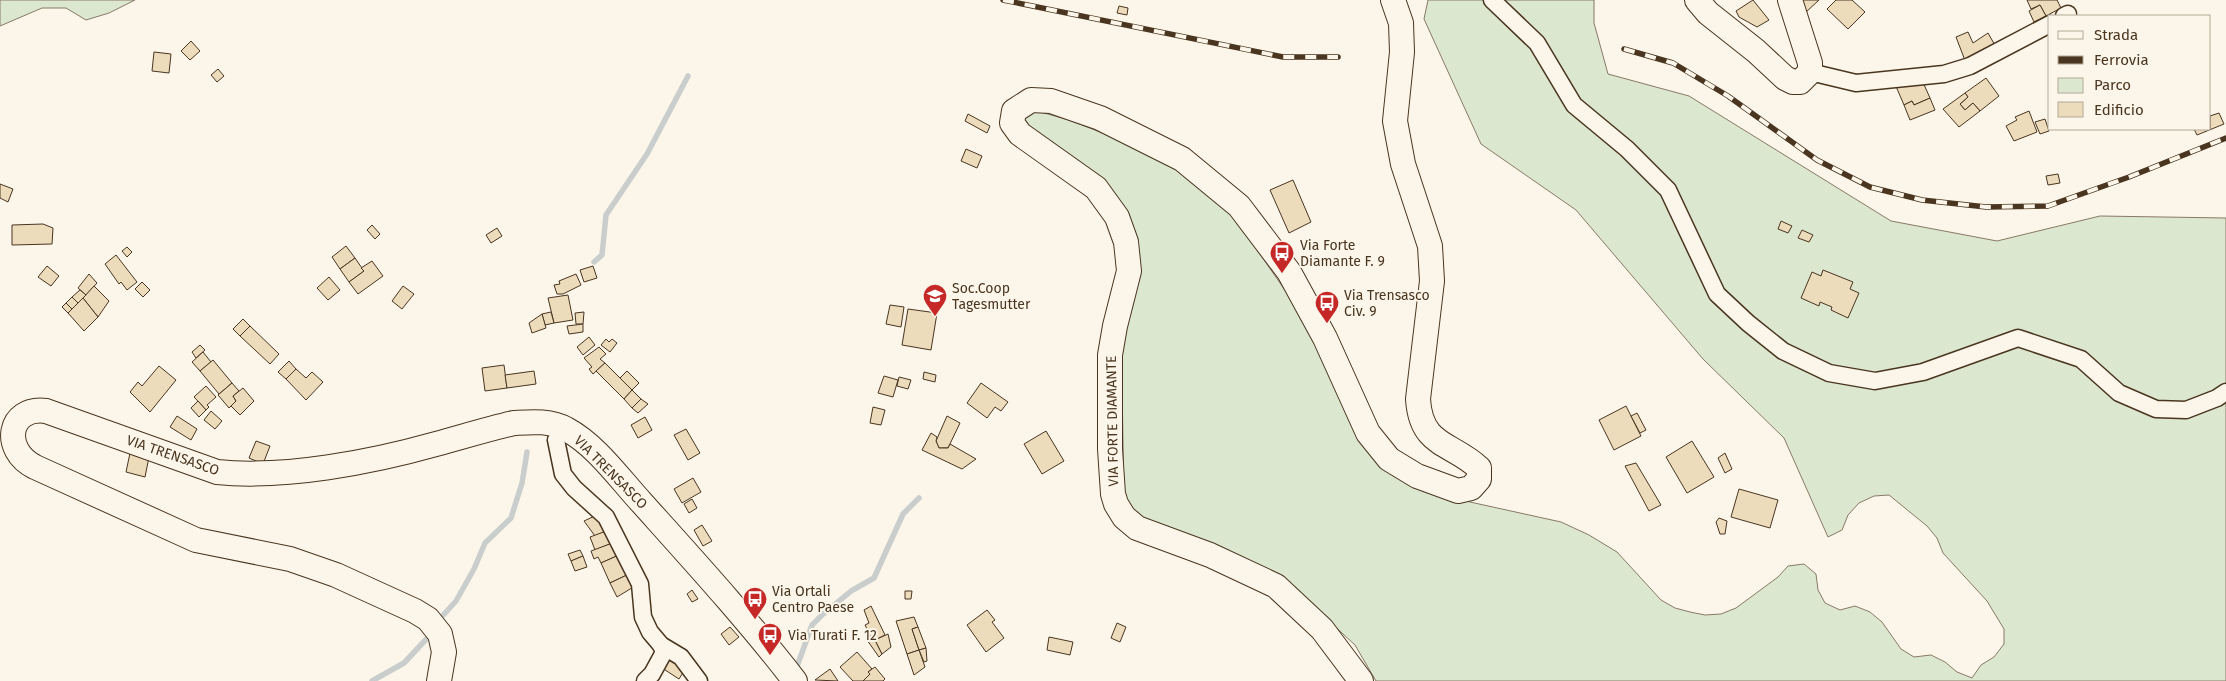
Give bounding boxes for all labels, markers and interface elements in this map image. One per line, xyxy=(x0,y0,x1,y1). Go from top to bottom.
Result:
legend xyxy=(2048,15,2211,130)
text: Strada xyxy=(2094,26,2138,44)
text: Ferrovia xyxy=(2094,51,2149,69)
text: Parco xyxy=(2094,76,2131,94)
text: Edificio xyxy=(2094,101,2144,119)
place label: Via Forte Diamante F. 9 xyxy=(1300,237,1385,270)
bus stop icon: Via Forte Diamante F. 9 xyxy=(1269,240,1295,274)
place label: Soc.Coop Tagesmutter xyxy=(952,280,1031,313)
school or university icon: Soc.Coop Tagesmutter xyxy=(922,283,948,317)
place label: Via Trensasco Civ. 9 xyxy=(1344,287,1430,320)
bus stop icon: Via Trensasco Civ. 9 xyxy=(1314,290,1340,324)
street label: VIA FORTE DIAMANTE xyxy=(1103,355,1122,487)
street label: VIA TRENSASCO xyxy=(124,432,221,479)
street label: VIA TRENSASCO xyxy=(570,432,651,513)
place label: Via Ortali Centro Paese xyxy=(772,583,854,616)
bus stop icon: Via Ortali Centro Paese xyxy=(742,586,768,620)
bus stop icon: Via Turati F. 12 xyxy=(757,622,783,656)
place label: Via Turati F. 12 xyxy=(788,627,877,644)

